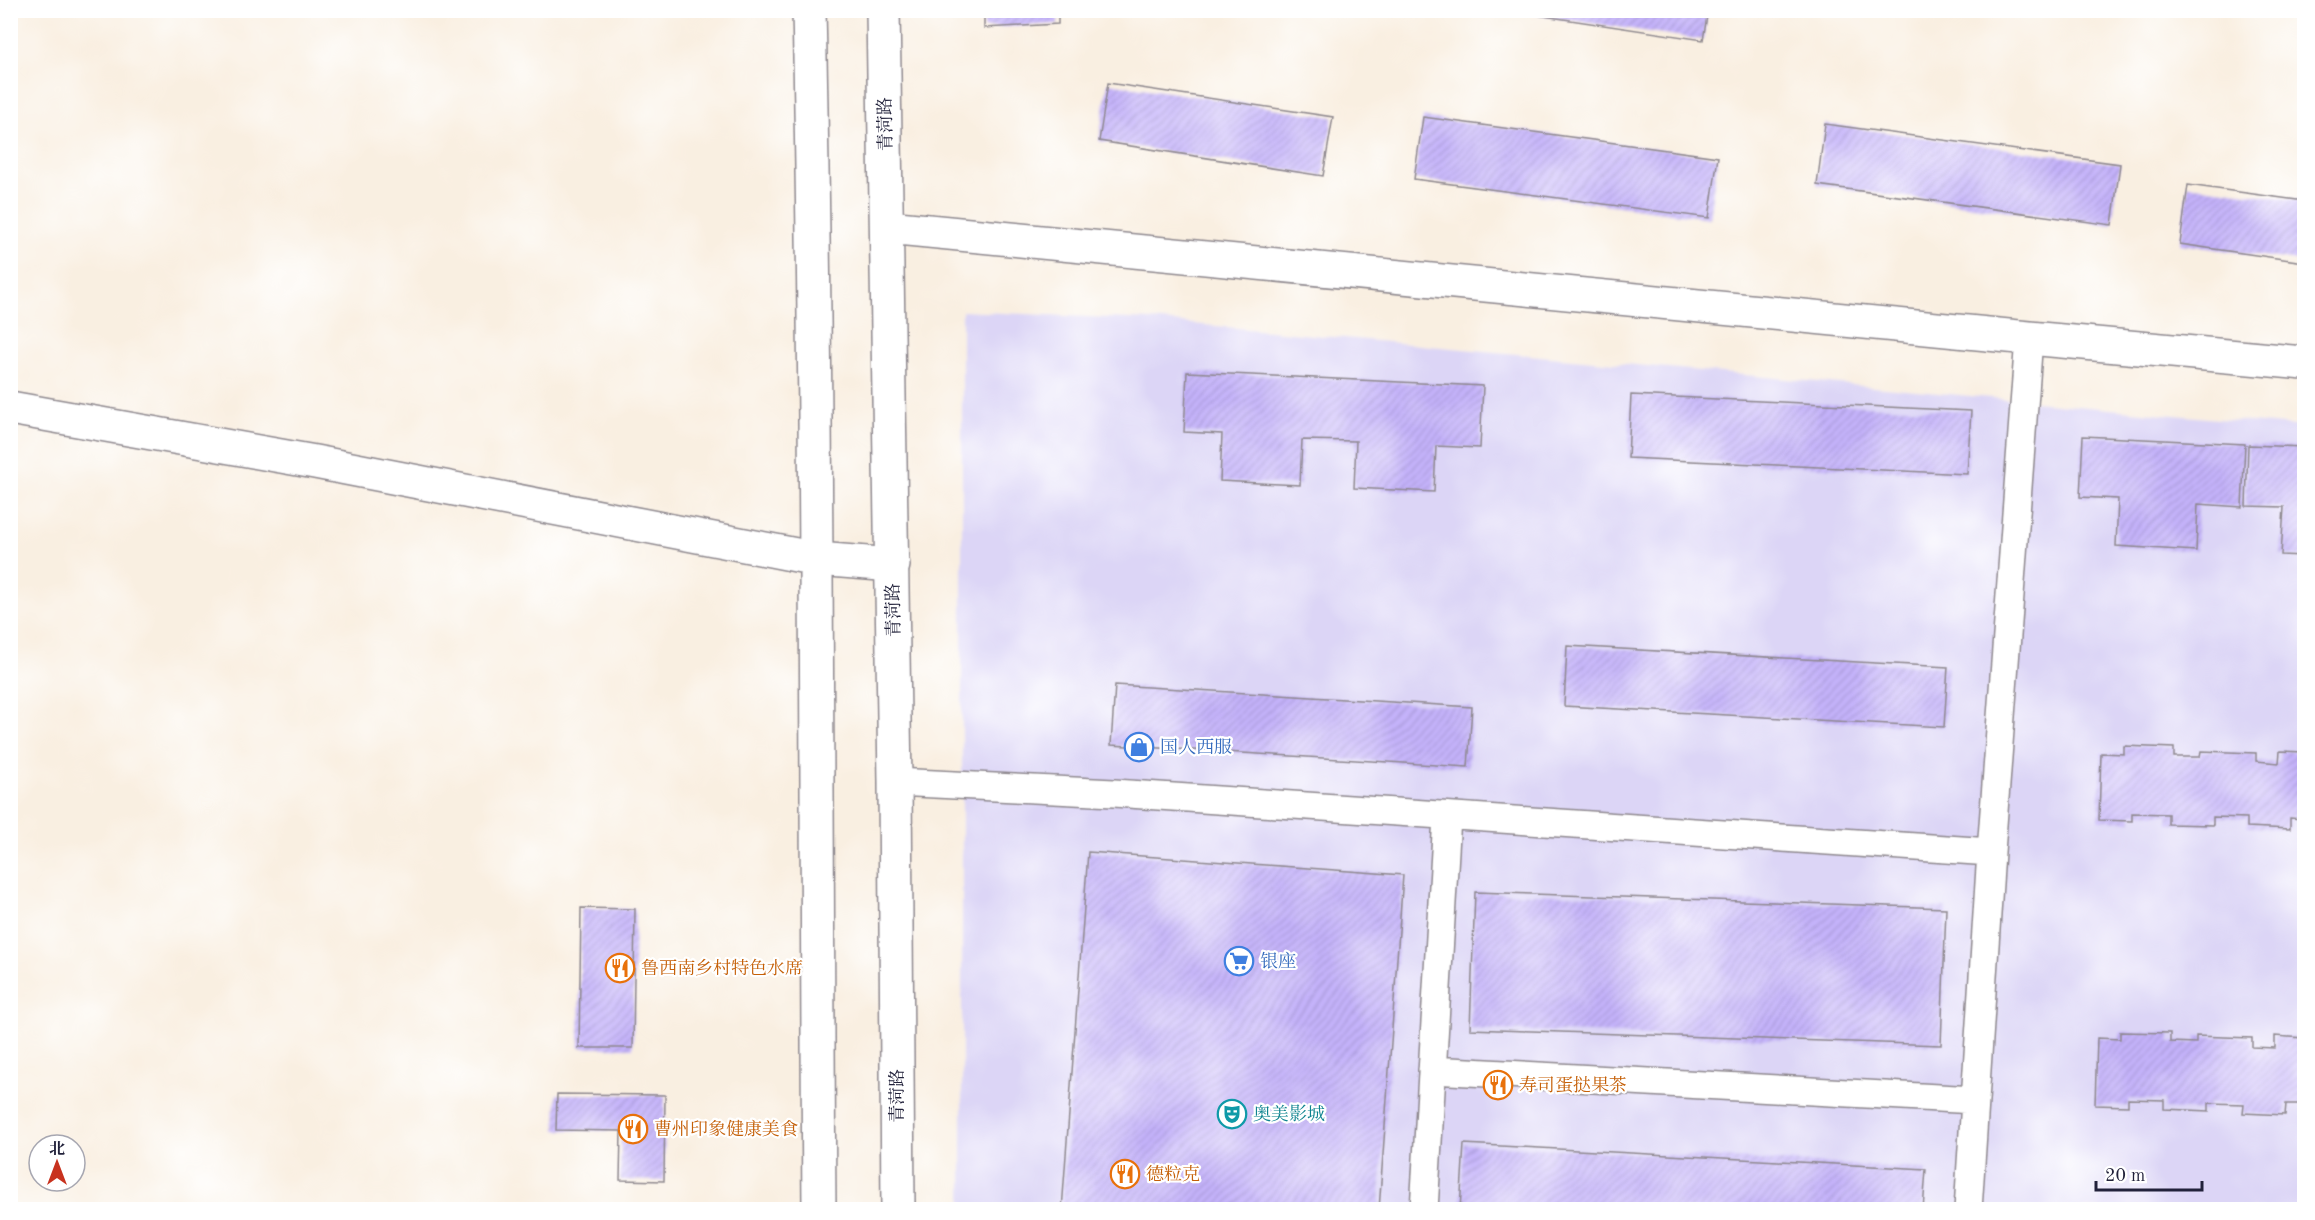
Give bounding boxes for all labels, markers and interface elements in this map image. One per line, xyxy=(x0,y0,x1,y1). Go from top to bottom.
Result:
street label: 青菏路 xyxy=(875,97,895,151)
street label: 青菏路 xyxy=(883,583,903,637)
shop icon: 国人西服 xyxy=(1123,731,1155,763)
place label: 国人西服 xyxy=(1160,738,1232,757)
supermarket icon: 银座 xyxy=(1223,945,1255,977)
place label: 银座 xyxy=(1260,951,1296,971)
restaurant icon: 鲁西南乡村特色水席 xyxy=(604,952,636,984)
place label: 鲁西南乡村特色水席 xyxy=(641,958,803,978)
street label: 青菏路 xyxy=(887,1069,907,1123)
restaurant icon: 寿司蛋挞果茶 xyxy=(1482,1069,1514,1101)
place label: 寿司蛋挞果茶 xyxy=(1519,1075,1627,1095)
theatre icon: 奥美影城 xyxy=(1216,1098,1248,1130)
place label: 奥美影城 xyxy=(1253,1104,1325,1124)
restaurant icon: 曹州印象健康美食 xyxy=(617,1113,649,1145)
place label: 曹州印象健康美食 xyxy=(654,1119,798,1139)
north arrow xyxy=(27,1133,87,1193)
text: 北 xyxy=(49,1140,65,1158)
scale bar xyxy=(2096,1154,2202,1192)
restaurant icon: 德粒克 xyxy=(1109,1158,1141,1190)
place label: 德粒克 xyxy=(1146,1164,1200,1184)
text: 20 m xyxy=(2105,1167,2145,1185)

